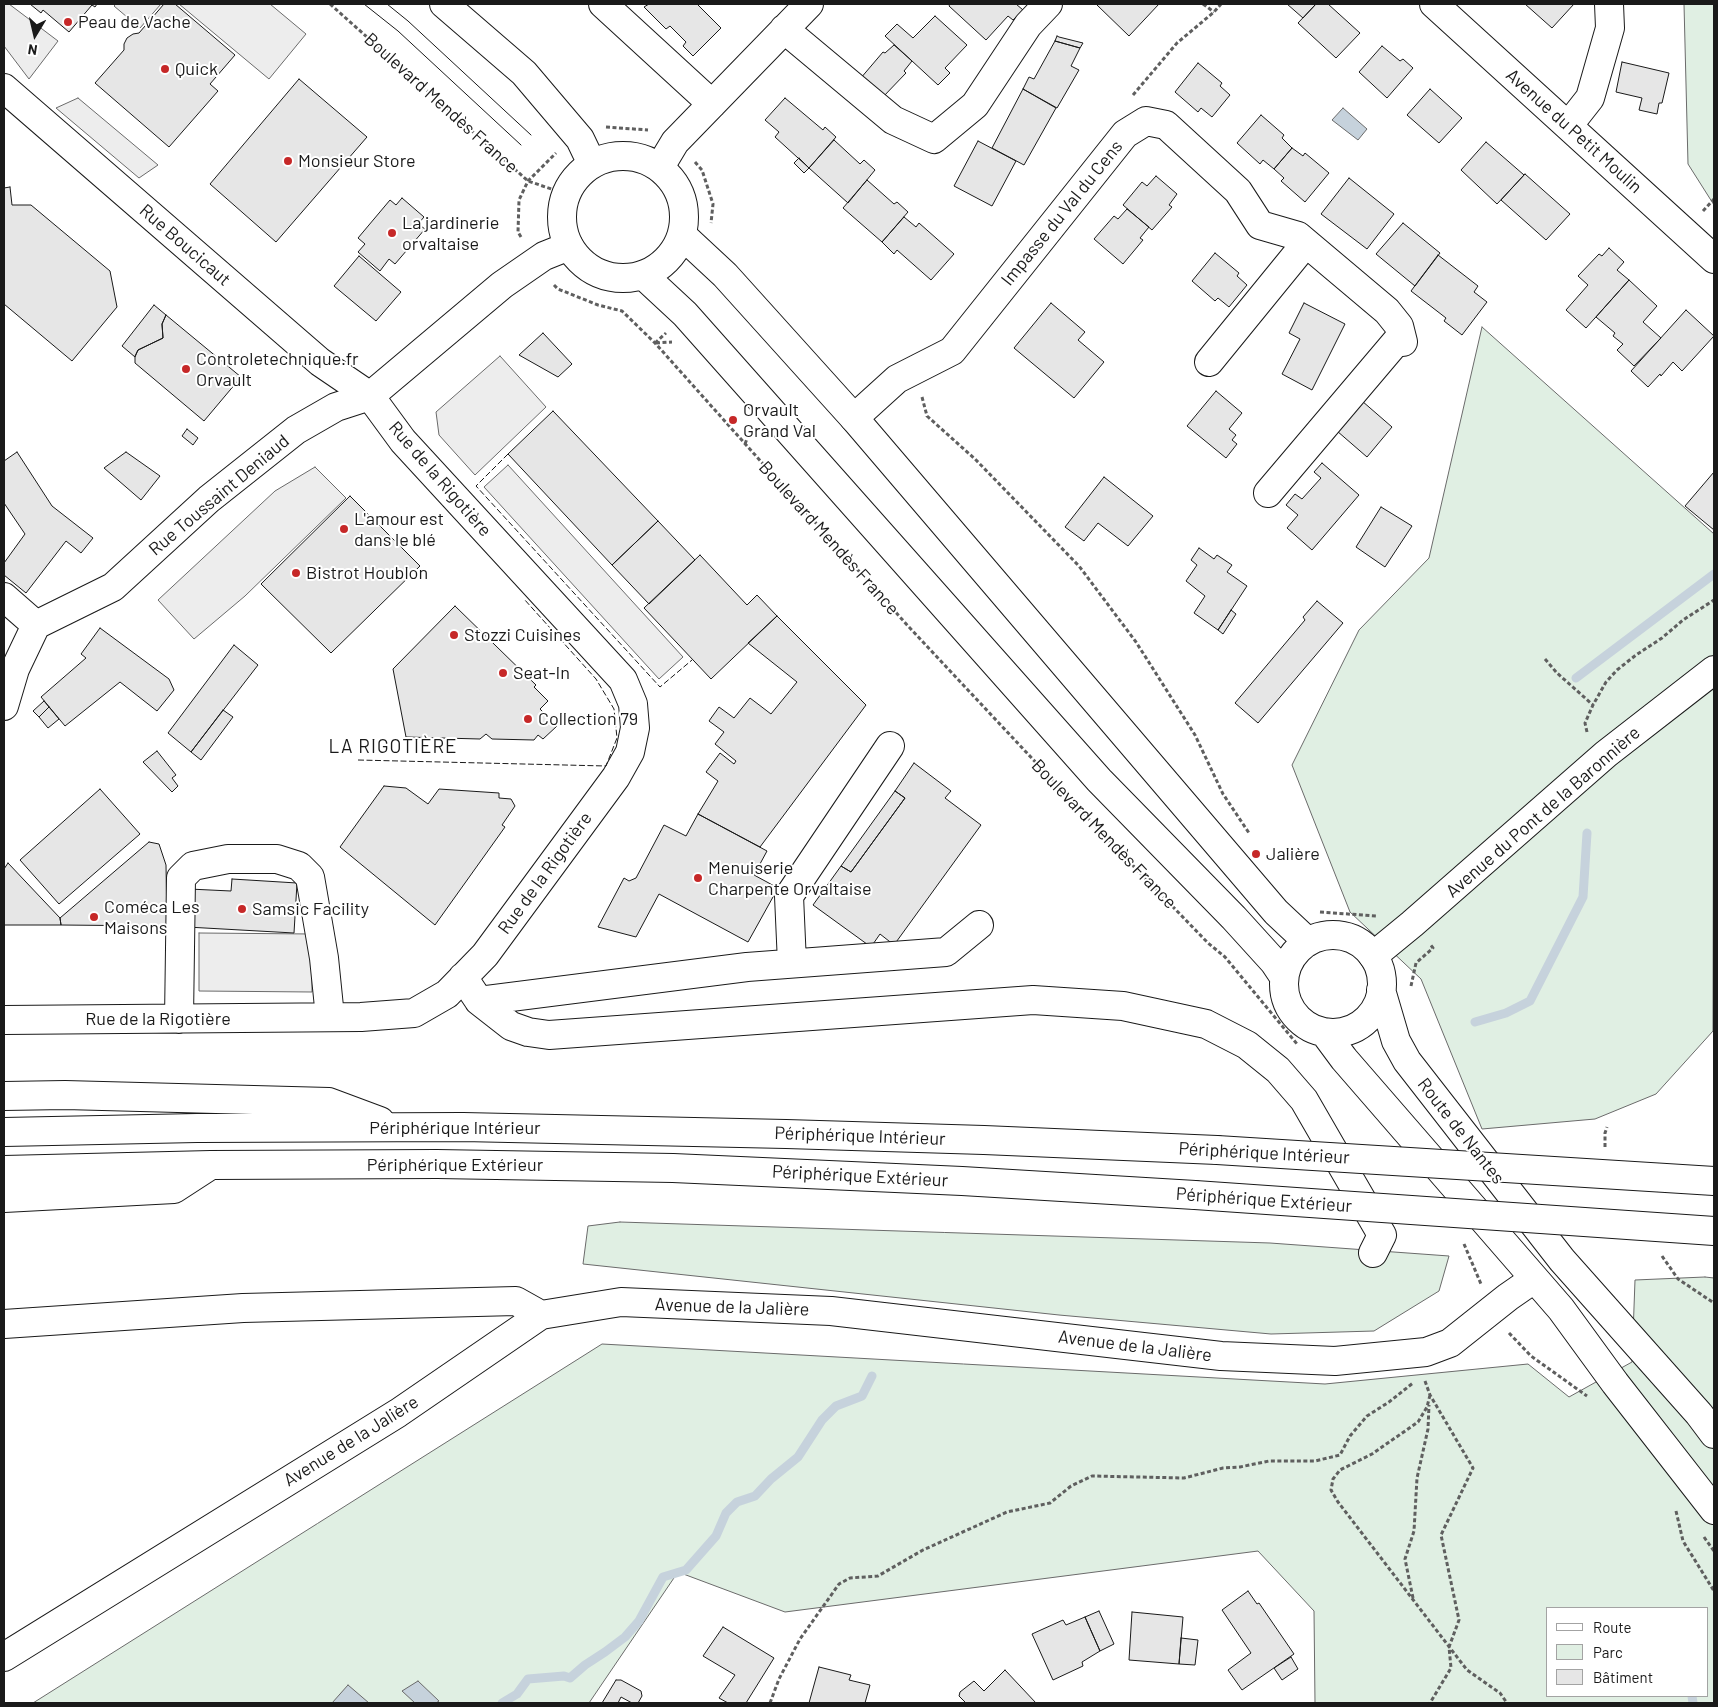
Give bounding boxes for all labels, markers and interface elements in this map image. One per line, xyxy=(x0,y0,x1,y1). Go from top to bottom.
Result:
north arrow xyxy=(10,10,60,60)
place label: Peau de Vache xyxy=(78,11,191,33)
marker: Peau de Vache xyxy=(62,16,74,28)
street label: Boulevard Mendès France xyxy=(360,28,522,178)
text: N xyxy=(27,41,39,59)
place label: Quick xyxy=(175,58,218,80)
marker: Quick xyxy=(159,63,171,75)
street label: Avenue du Petit Moulin xyxy=(1501,64,1647,198)
street label: Impasse du Val du Cens xyxy=(997,136,1127,290)
place label: Monsieur Store xyxy=(298,150,416,172)
marker: Monsieur Store xyxy=(282,155,294,167)
street label: Rue Boucicaut xyxy=(135,200,235,290)
place label: La jardinerie orvaltaise xyxy=(402,212,499,254)
marker: La jardinerie orvaltaise xyxy=(386,227,398,239)
place label: Controletechnique.fr Orvault xyxy=(196,348,359,390)
marker: Controletechnique.fr Orvault xyxy=(180,363,192,375)
place label: Orvault Grand Val xyxy=(743,399,816,442)
marker: Orvault Grand Val xyxy=(727,414,739,426)
street label: Rue de la Rigotière xyxy=(384,417,496,541)
street label: Rue Toussaint Deniaud xyxy=(144,430,294,560)
street label: Boulevard Mendès France xyxy=(754,457,904,619)
place label: L'amour est dans le blé xyxy=(354,508,444,550)
marker: L'amour est dans le blé xyxy=(338,523,350,535)
place label: Bistrot Houblon xyxy=(306,562,428,584)
marker: Bistrot Houblon xyxy=(290,567,302,579)
place label: Stozzi Cuisines xyxy=(464,624,581,646)
marker: Stozzi Cuisines xyxy=(448,629,460,641)
place label: Seat-In xyxy=(513,662,570,684)
marker: Seat-In xyxy=(497,667,509,679)
place label: Collection 79 xyxy=(538,708,638,730)
marker: Collection 79 xyxy=(522,713,534,725)
street label: Avenue du Pont de la Baronnière xyxy=(1442,722,1644,902)
district label: LA RIGOTIÈRE xyxy=(327,736,459,758)
street label: Boulevard Mendès France xyxy=(1027,755,1181,913)
street label: Rue de la Rigotière xyxy=(493,808,597,938)
place label: Jalière xyxy=(1266,843,1320,865)
marker: Jalière xyxy=(1250,848,1262,860)
place label: Menuiserie Charpente Orvaltaise xyxy=(708,857,871,900)
marker: Menuiserie Charpente Orvaltaise xyxy=(692,872,704,884)
place label: Coméca Les Maisons xyxy=(104,896,200,939)
place label: Samsic Facility xyxy=(252,898,369,920)
marker: Samsic Facility xyxy=(236,903,248,915)
marker: Coméca Les Maisons xyxy=(88,911,100,923)
street label: Rue de la Rigotière xyxy=(85,1008,231,1030)
street label: Route de Nantes xyxy=(1413,1074,1509,1188)
street label: Périphérique Intérieur xyxy=(369,1117,541,1139)
street label: Périphérique Intérieur xyxy=(774,1122,946,1150)
street label: Périphérique Intérieur xyxy=(1178,1138,1350,1168)
street label: Périphérique Extérieur xyxy=(367,1154,543,1176)
street label: Périphérique Extérieur xyxy=(771,1161,949,1191)
street label: Périphérique Extérieur xyxy=(1175,1183,1353,1217)
street label: Avenue de la Jalière xyxy=(654,1294,810,1320)
street label: Avenue de la Jalière xyxy=(1057,1326,1213,1366)
street label: Avenue de la Jalière xyxy=(280,1391,422,1491)
legend xyxy=(1546,1607,1708,1697)
text: Route xyxy=(1593,1618,1632,1636)
text: Parc xyxy=(1593,1643,1623,1661)
text: Bâtiment xyxy=(1593,1668,1653,1686)

